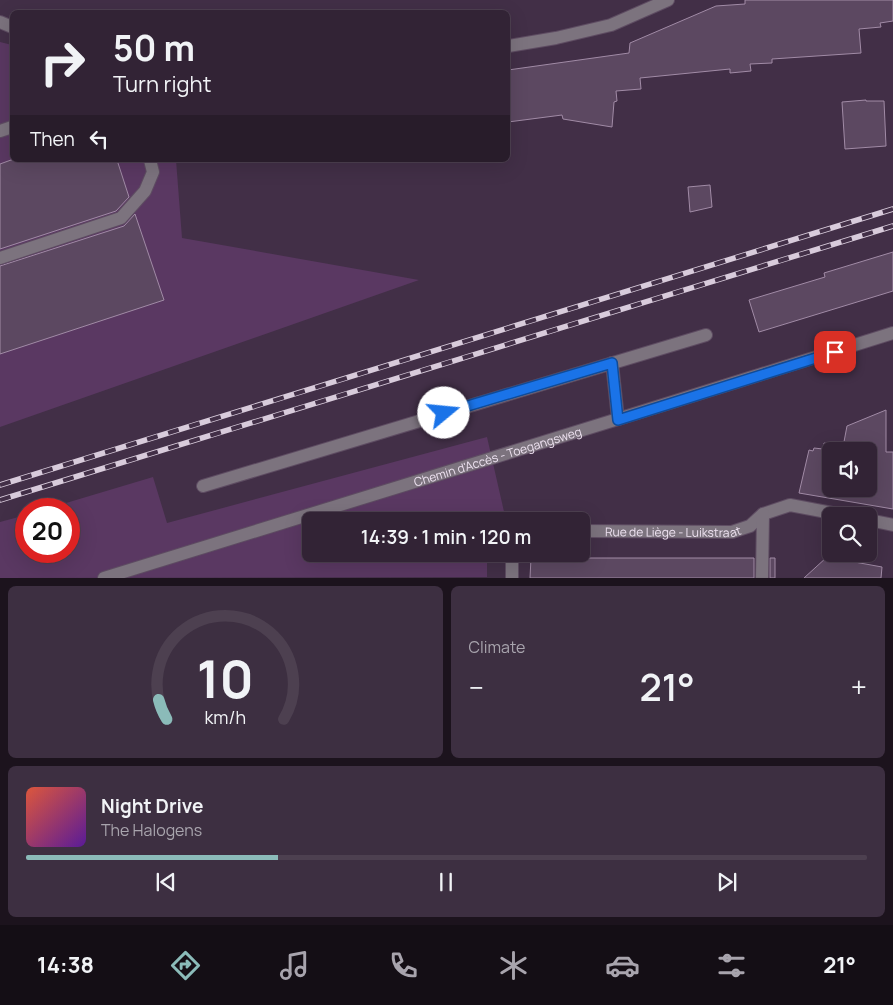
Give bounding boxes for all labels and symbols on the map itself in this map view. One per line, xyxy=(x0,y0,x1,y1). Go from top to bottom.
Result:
pin xyxy=(814,331,856,373)
position arrow xyxy=(417,386,469,438)
street label: Chemin d'Accès - Toegangsweg xyxy=(412,422,584,490)
speed limit sign: 20 xyxy=(15,498,80,563)
street label: Rue de Liège - Luikstraat xyxy=(605,521,743,541)

